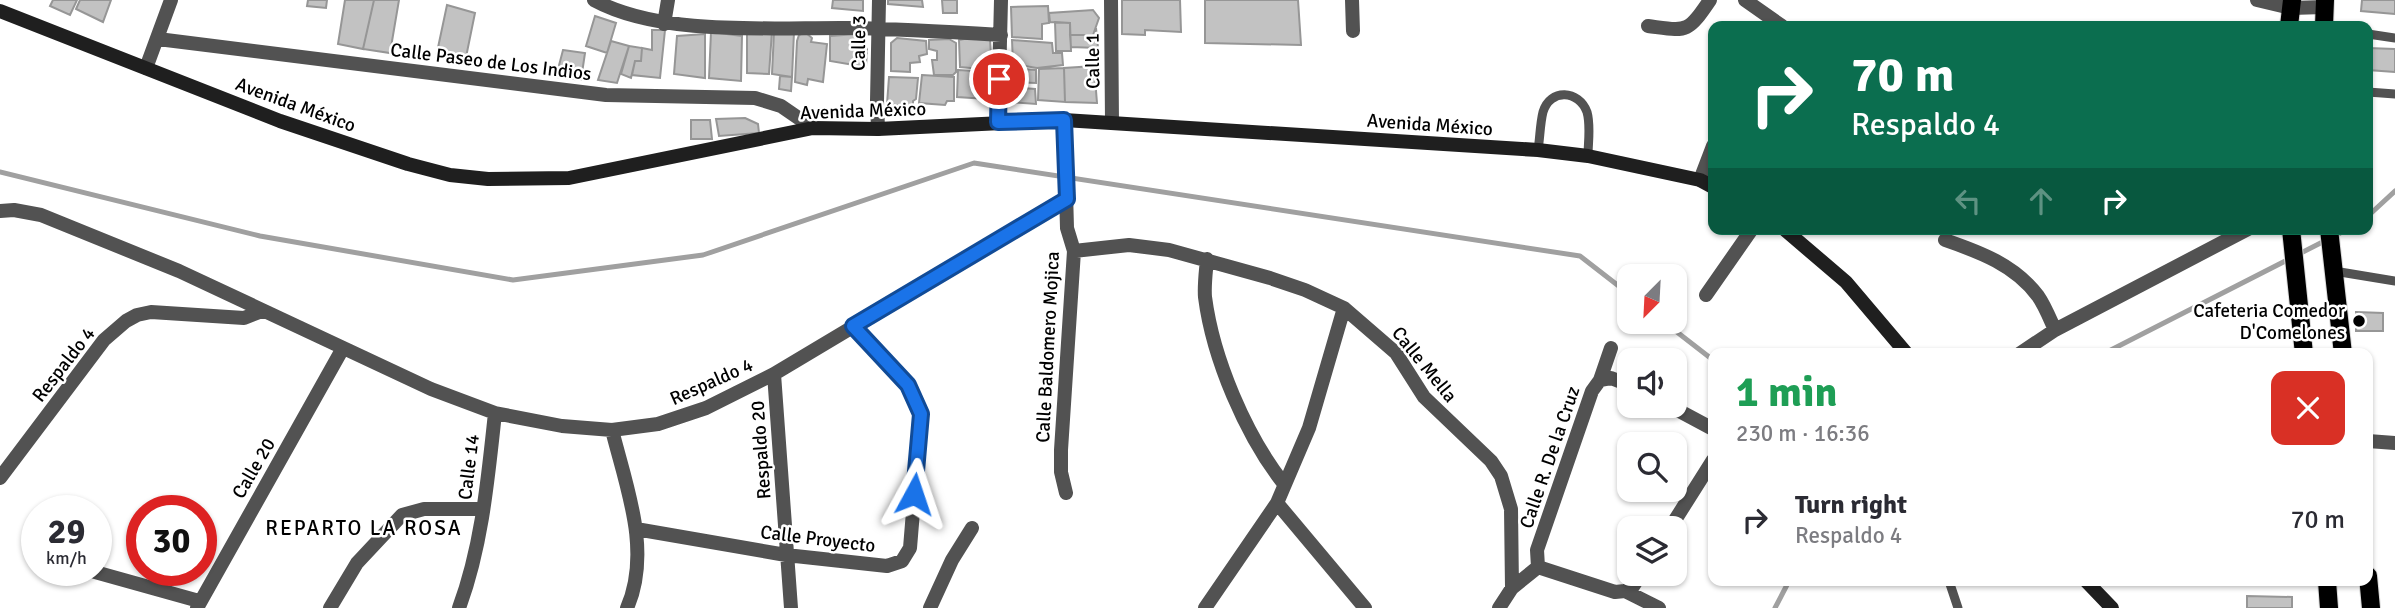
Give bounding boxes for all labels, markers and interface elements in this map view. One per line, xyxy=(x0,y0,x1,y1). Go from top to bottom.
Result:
street label: Calle 3 xyxy=(847,15,871,71)
street label: Calle 1 xyxy=(1081,33,1105,89)
street label: Calle Paseo de Los Indios xyxy=(389,38,593,86)
text: 70 m xyxy=(1851,45,1954,105)
pin xyxy=(969,49,1029,109)
icon: right xyxy=(1736,49,1827,140)
icon: arrive xyxy=(980,60,1018,98)
street label: Avenida México xyxy=(232,72,359,138)
street label: Avenida México xyxy=(800,97,927,125)
text: Respaldo 4 xyxy=(1851,105,2000,144)
street label: Avenida México xyxy=(1366,109,1494,141)
icon: left xyxy=(1949,182,1987,220)
icon: ahead xyxy=(2022,182,2060,220)
icon: right xyxy=(2095,182,2133,220)
street label: Calle Baldomero Mojica xyxy=(1031,251,1065,443)
north arrow xyxy=(1617,264,1687,334)
map controls xyxy=(1617,264,1687,586)
place label: Cafeteria Comedor D'Comelones xyxy=(2193,299,2345,345)
marker: Cafeteria Comedor D'Comelones xyxy=(2351,313,2367,329)
street label: Respaldo 4 xyxy=(27,322,101,407)
street label: Calle Mella xyxy=(1386,322,1462,408)
button: sound xyxy=(1617,348,1687,418)
street label: Respaldo 4 xyxy=(666,353,757,411)
text: 1 min xyxy=(1736,367,1837,418)
button: close xyxy=(2271,371,2345,445)
street label: Calle R. De la Cruz xyxy=(1514,383,1586,532)
street label: Respaldo 20 xyxy=(746,400,776,500)
text: 230 m · 16:36 xyxy=(1736,419,1870,448)
button: search xyxy=(1617,432,1687,502)
street label: Calle 14 xyxy=(453,433,485,501)
street label: Calle 20 xyxy=(227,434,281,503)
position arrow xyxy=(877,457,951,531)
text: Turn right xyxy=(1795,489,1907,521)
speed limit sign: 30 xyxy=(126,495,217,586)
icon: right xyxy=(1736,501,1774,539)
text: 70 m xyxy=(2290,504,2345,536)
text: 29 xyxy=(48,510,85,553)
district label: REPARTO LA ROSA xyxy=(265,515,463,541)
button: layers xyxy=(1617,516,1687,586)
street label: Calle Proyecto xyxy=(759,520,877,558)
text: Respaldo 4 xyxy=(1795,521,1902,550)
text: km/h xyxy=(46,547,87,569)

